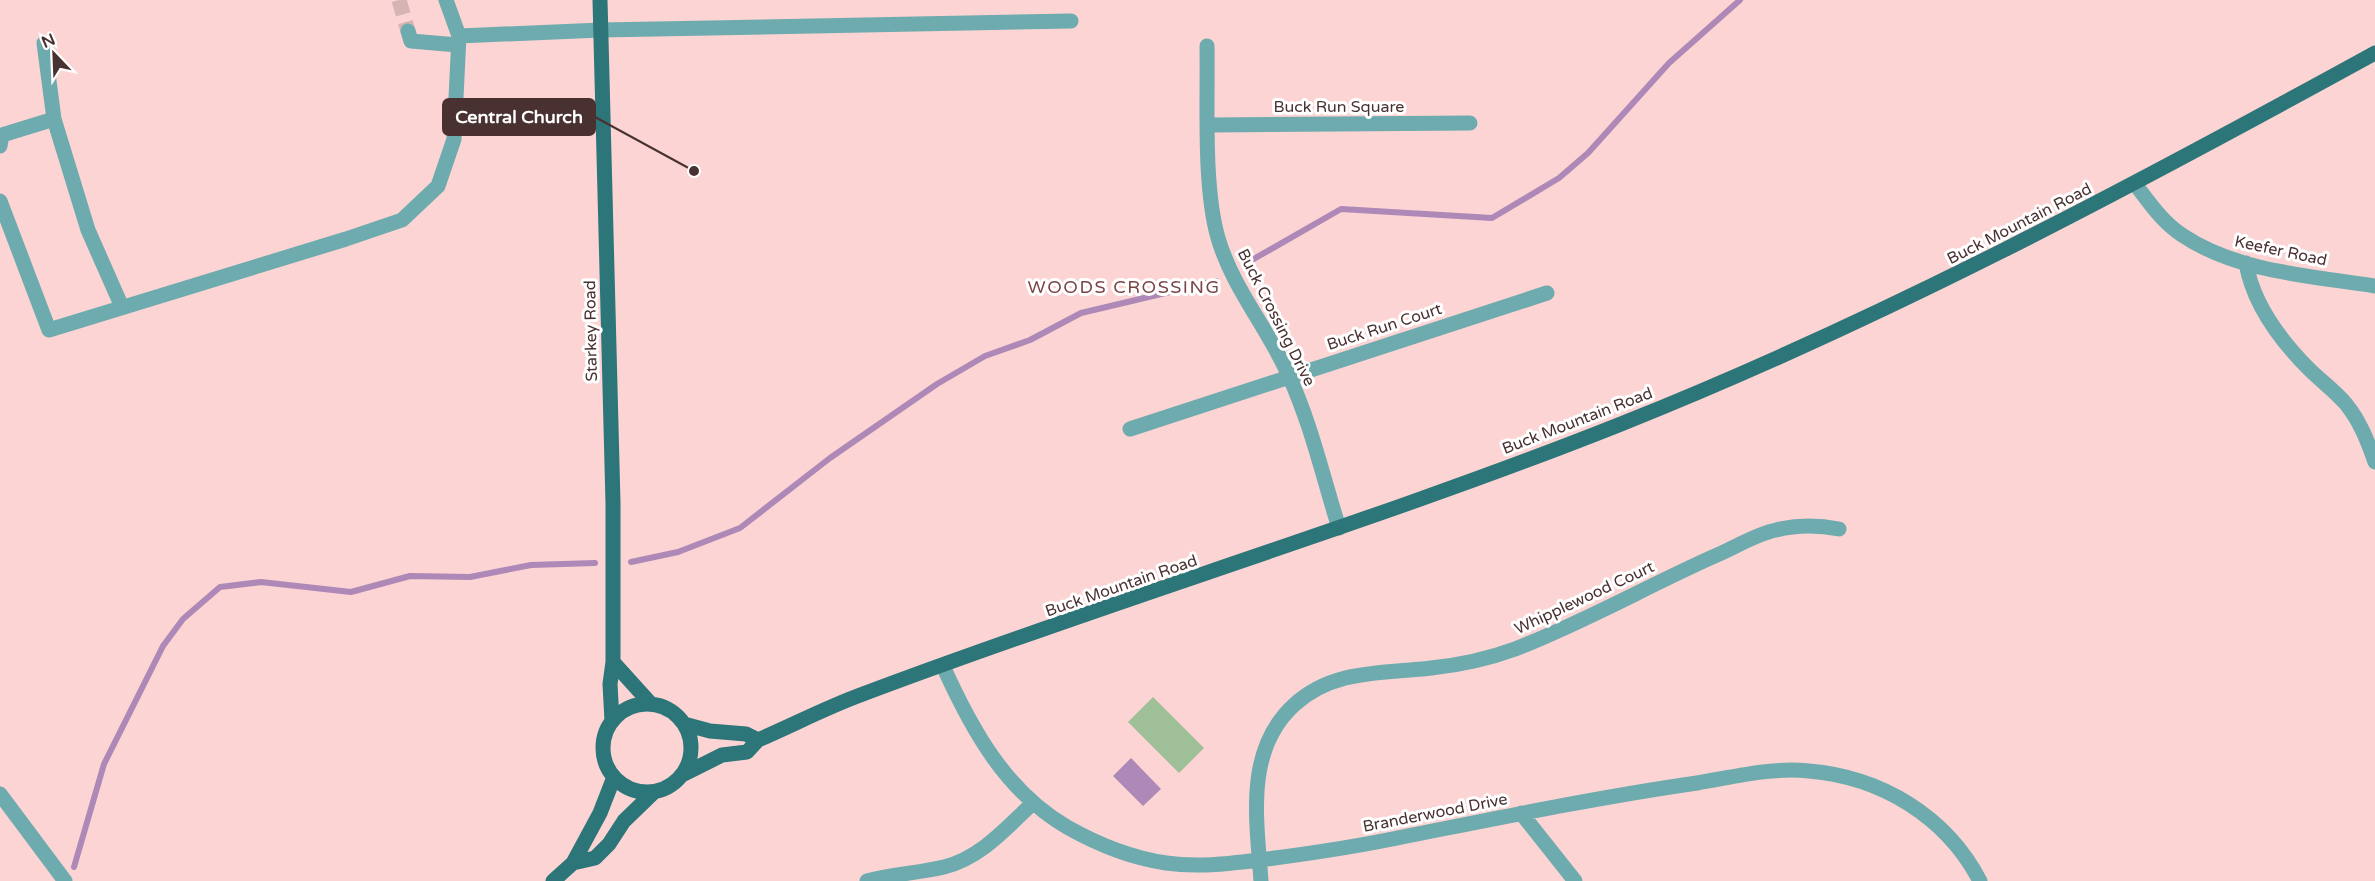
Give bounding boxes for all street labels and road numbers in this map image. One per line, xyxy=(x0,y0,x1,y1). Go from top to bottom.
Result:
street label: Buck Run Square xyxy=(1274,97,1404,117)
street label: Buck Mountain Road xyxy=(1944,179,2095,269)
street label: Keefer Road xyxy=(2233,231,2329,271)
street label: Buck Crossing Drive xyxy=(1233,245,1319,389)
street label: Starkey Road xyxy=(580,280,602,382)
street label: Buck Run Court xyxy=(1324,299,1444,355)
street label: Buck Mountain Road xyxy=(1499,383,1655,459)
street label: Buck Mountain Road xyxy=(1043,551,1200,621)
street label: Whipplewood Court xyxy=(1511,557,1657,639)
street label: Branderwood Drive xyxy=(1361,789,1509,837)

